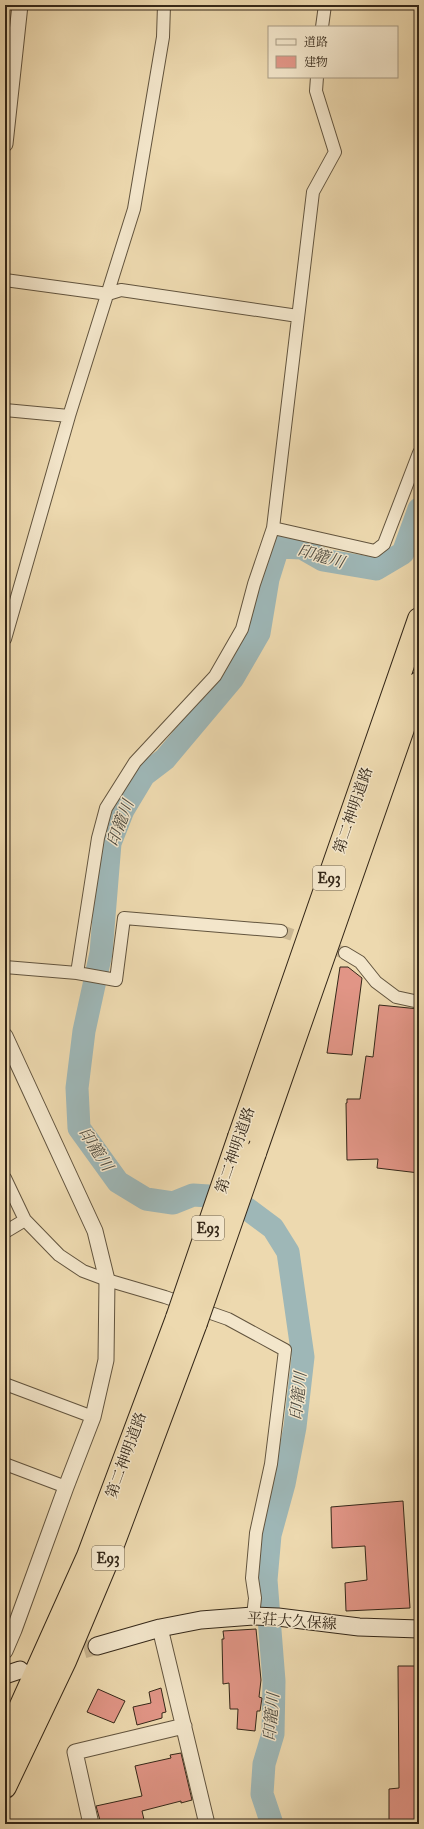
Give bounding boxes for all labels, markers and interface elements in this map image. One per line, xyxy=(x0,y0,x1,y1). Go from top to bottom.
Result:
legend xyxy=(268,26,398,78)
text: 道路 xyxy=(304,35,328,49)
text: 建物 xyxy=(304,55,328,69)
water label: 印籠川 xyxy=(295,540,349,572)
street label: 第二神明道路 xyxy=(330,765,376,855)
water label: 印籠川 xyxy=(103,795,138,849)
road number: E93 xyxy=(313,866,345,890)
street label: 第二神明道路 xyxy=(212,1105,258,1195)
water label: 印籠川 xyxy=(75,1124,118,1176)
road number: E93 xyxy=(192,1216,224,1240)
water label: 印籠川 xyxy=(286,1369,310,1421)
street label: 第二神明道路 xyxy=(102,1410,150,1500)
road number: E93 xyxy=(92,1546,124,1570)
street label: 平荘大久保線 xyxy=(246,1609,338,1633)
water label: 印籠川 xyxy=(259,1690,283,1742)

